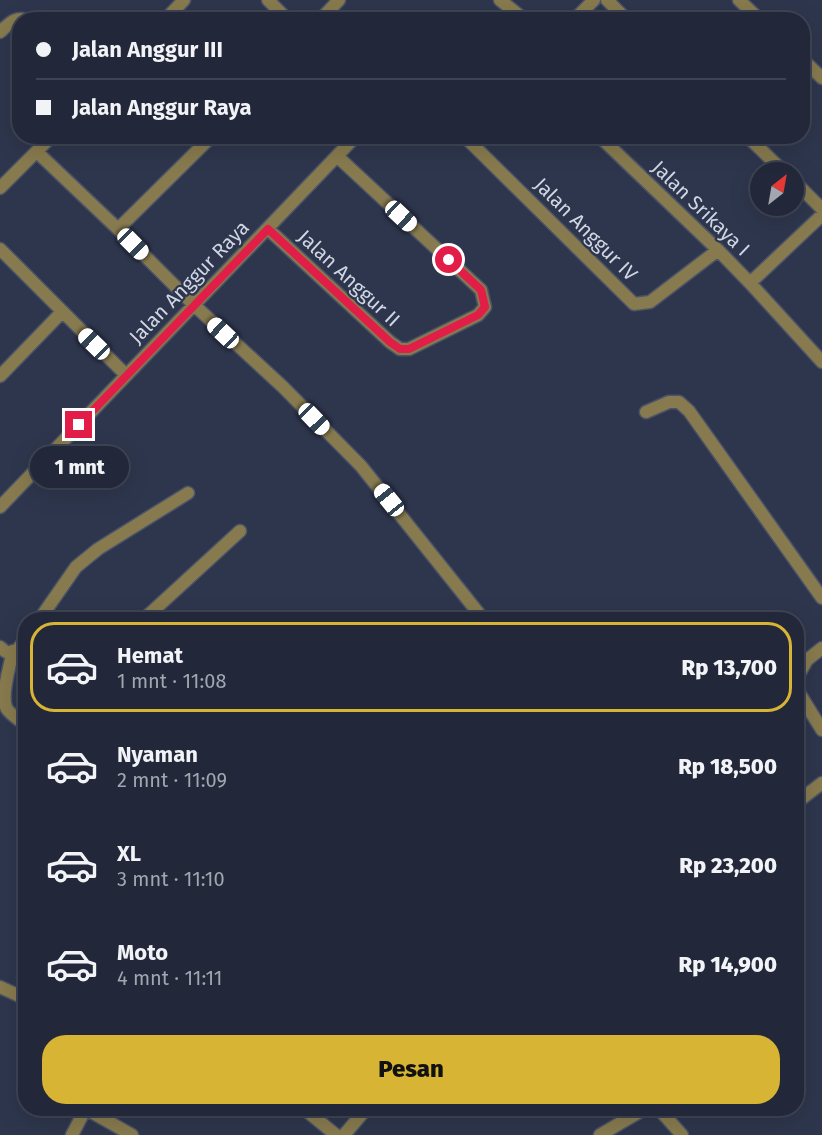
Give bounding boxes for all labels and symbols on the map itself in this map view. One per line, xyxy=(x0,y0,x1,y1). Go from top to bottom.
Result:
street label: Jalan Srikaya I xyxy=(647,155,755,261)
north arrow xyxy=(750,162,804,216)
street label: Jalan Anggur IV xyxy=(529,172,643,286)
car xyxy=(382,197,420,235)
street label: Jalan Anggur Raya xyxy=(124,215,254,349)
car xyxy=(114,225,152,263)
street label: Jalan Anggur II xyxy=(293,225,405,331)
route start xyxy=(435,246,462,273)
car xyxy=(204,314,242,352)
car xyxy=(75,325,113,363)
car xyxy=(295,400,333,438)
route end xyxy=(65,411,92,438)
callout: 1 mnt xyxy=(29,446,128,488)
car xyxy=(371,480,407,520)

